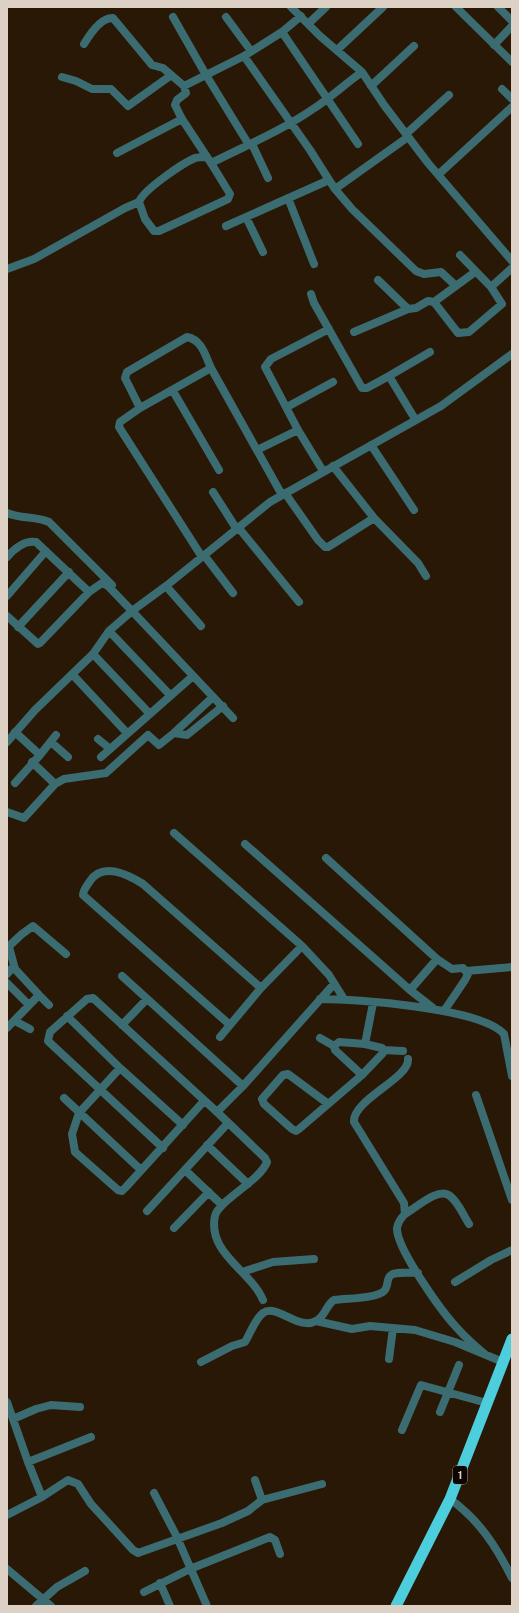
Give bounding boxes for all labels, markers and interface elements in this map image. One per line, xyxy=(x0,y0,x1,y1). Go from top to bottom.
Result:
road number: 1 xyxy=(453,1466,467,1484)

